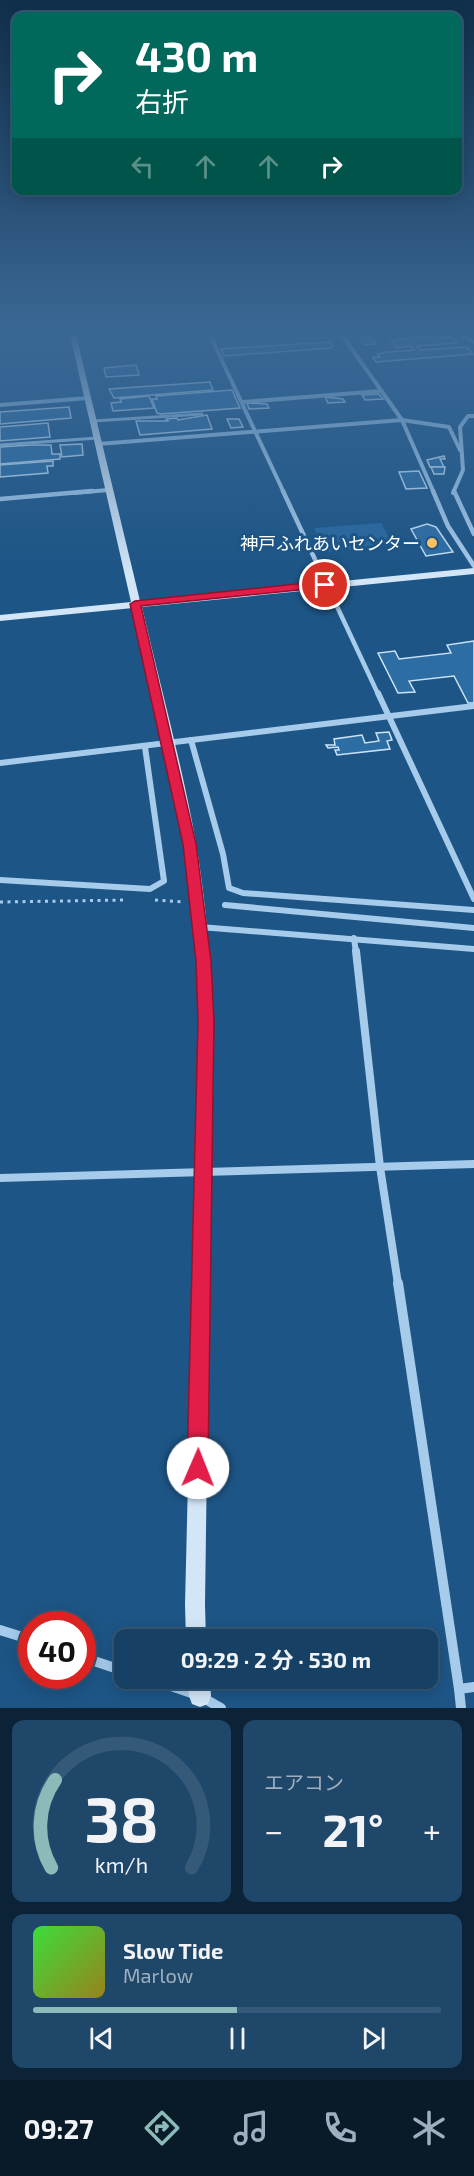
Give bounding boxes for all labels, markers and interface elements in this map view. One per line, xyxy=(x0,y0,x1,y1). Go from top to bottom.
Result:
text: 430 m xyxy=(135,30,258,80)
icon: right xyxy=(36,36,114,114)
text: 右折 xyxy=(135,85,189,117)
icon: left xyxy=(126,150,159,183)
icon: ahead xyxy=(189,150,222,183)
icon: ahead xyxy=(252,150,285,183)
icon: right xyxy=(315,150,348,183)
place label: 神戸ふれあいセンター xyxy=(240,532,420,554)
marker: 神戸ふれあいセンター xyxy=(425,536,439,550)
pin xyxy=(299,559,350,610)
icon: arrive xyxy=(308,568,341,601)
position arrow xyxy=(166,1436,230,1500)
speed limit sign: 40 xyxy=(18,1611,96,1689)
text: 09:29 · 2 分 · 530 m xyxy=(181,1646,371,1672)
text: エアコン xyxy=(264,1770,344,1794)
text: 38 xyxy=(84,1780,159,1855)
text: 21° xyxy=(323,1802,384,1856)
text: − xyxy=(264,1810,283,1850)
text: + xyxy=(423,1810,441,1850)
text: km/h xyxy=(95,1852,148,1877)
text: Slow Tide xyxy=(123,1937,223,1963)
text: Marlow xyxy=(123,1963,193,1987)
icon: previous xyxy=(85,2022,118,2055)
icon: pause xyxy=(221,2022,254,2055)
icon: next xyxy=(357,2022,390,2055)
icon: directions xyxy=(141,2107,183,2149)
icon: music xyxy=(230,2107,272,2149)
icon: phone xyxy=(319,2107,361,2149)
icon: climate xyxy=(408,2107,450,2149)
text: 09:27 xyxy=(24,2112,93,2144)

